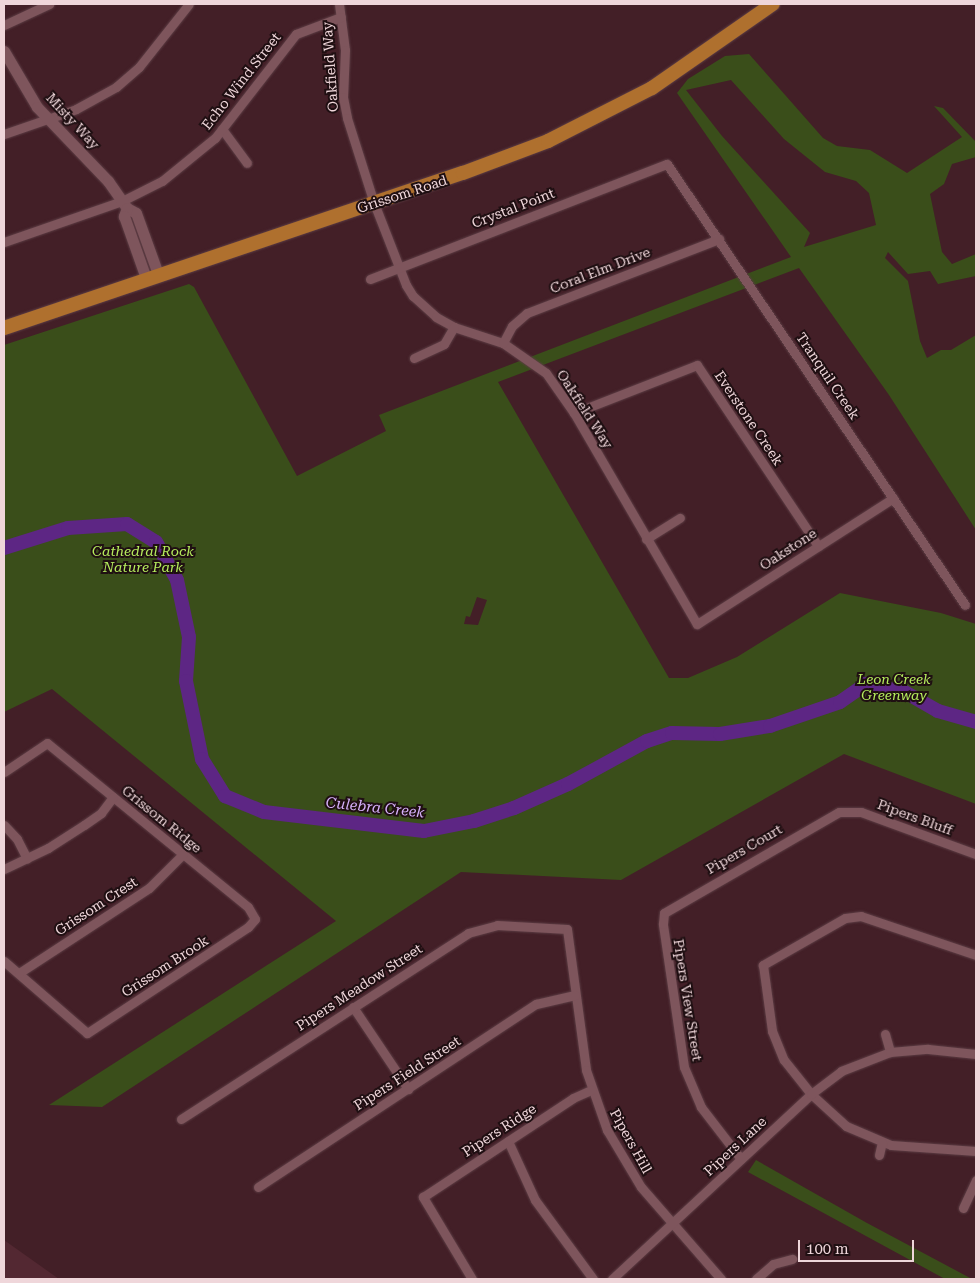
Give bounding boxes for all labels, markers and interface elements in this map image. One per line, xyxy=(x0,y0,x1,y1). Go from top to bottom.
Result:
street label: Oakfield Way xyxy=(318,21,342,113)
street label: Echo Wind Street xyxy=(198,29,284,133)
street label: Misty Way xyxy=(43,89,103,153)
street label: Grissom Road xyxy=(355,172,449,216)
street label: Crystal Point xyxy=(469,184,557,232)
street label: Coral Elm Drive xyxy=(548,243,652,297)
street label: Tranquil Creek xyxy=(793,329,863,423)
street label: Oakfield Way xyxy=(553,367,617,451)
street label: Everstone Creek xyxy=(711,367,787,469)
street label: Oakstone xyxy=(756,524,820,574)
park label: Cathedral Rock Nature Park xyxy=(92,543,194,576)
park label: Leon Creek Greenway xyxy=(857,671,931,704)
street label: Grissom Ridge xyxy=(119,782,205,856)
water label: Culebra Creek xyxy=(325,794,425,822)
street label: Pipers Bluff xyxy=(875,796,955,838)
street label: Pipers Court xyxy=(703,820,785,878)
street label: Grissom Crest xyxy=(52,873,140,939)
street label: Grissom Brook xyxy=(118,932,212,1000)
street label: Pipers View Street xyxy=(670,938,706,1062)
street label: Pipers Meadow Street xyxy=(293,940,425,1034)
street label: Pipers Field Street xyxy=(351,1032,463,1114)
street label: Pipers Ridge xyxy=(459,1100,539,1160)
street label: Pipers Hill xyxy=(606,1106,656,1176)
street label: Pipers Lane xyxy=(700,1113,770,1179)
scale bar xyxy=(800,1230,916,1262)
text: 100 m xyxy=(806,1240,849,1258)

